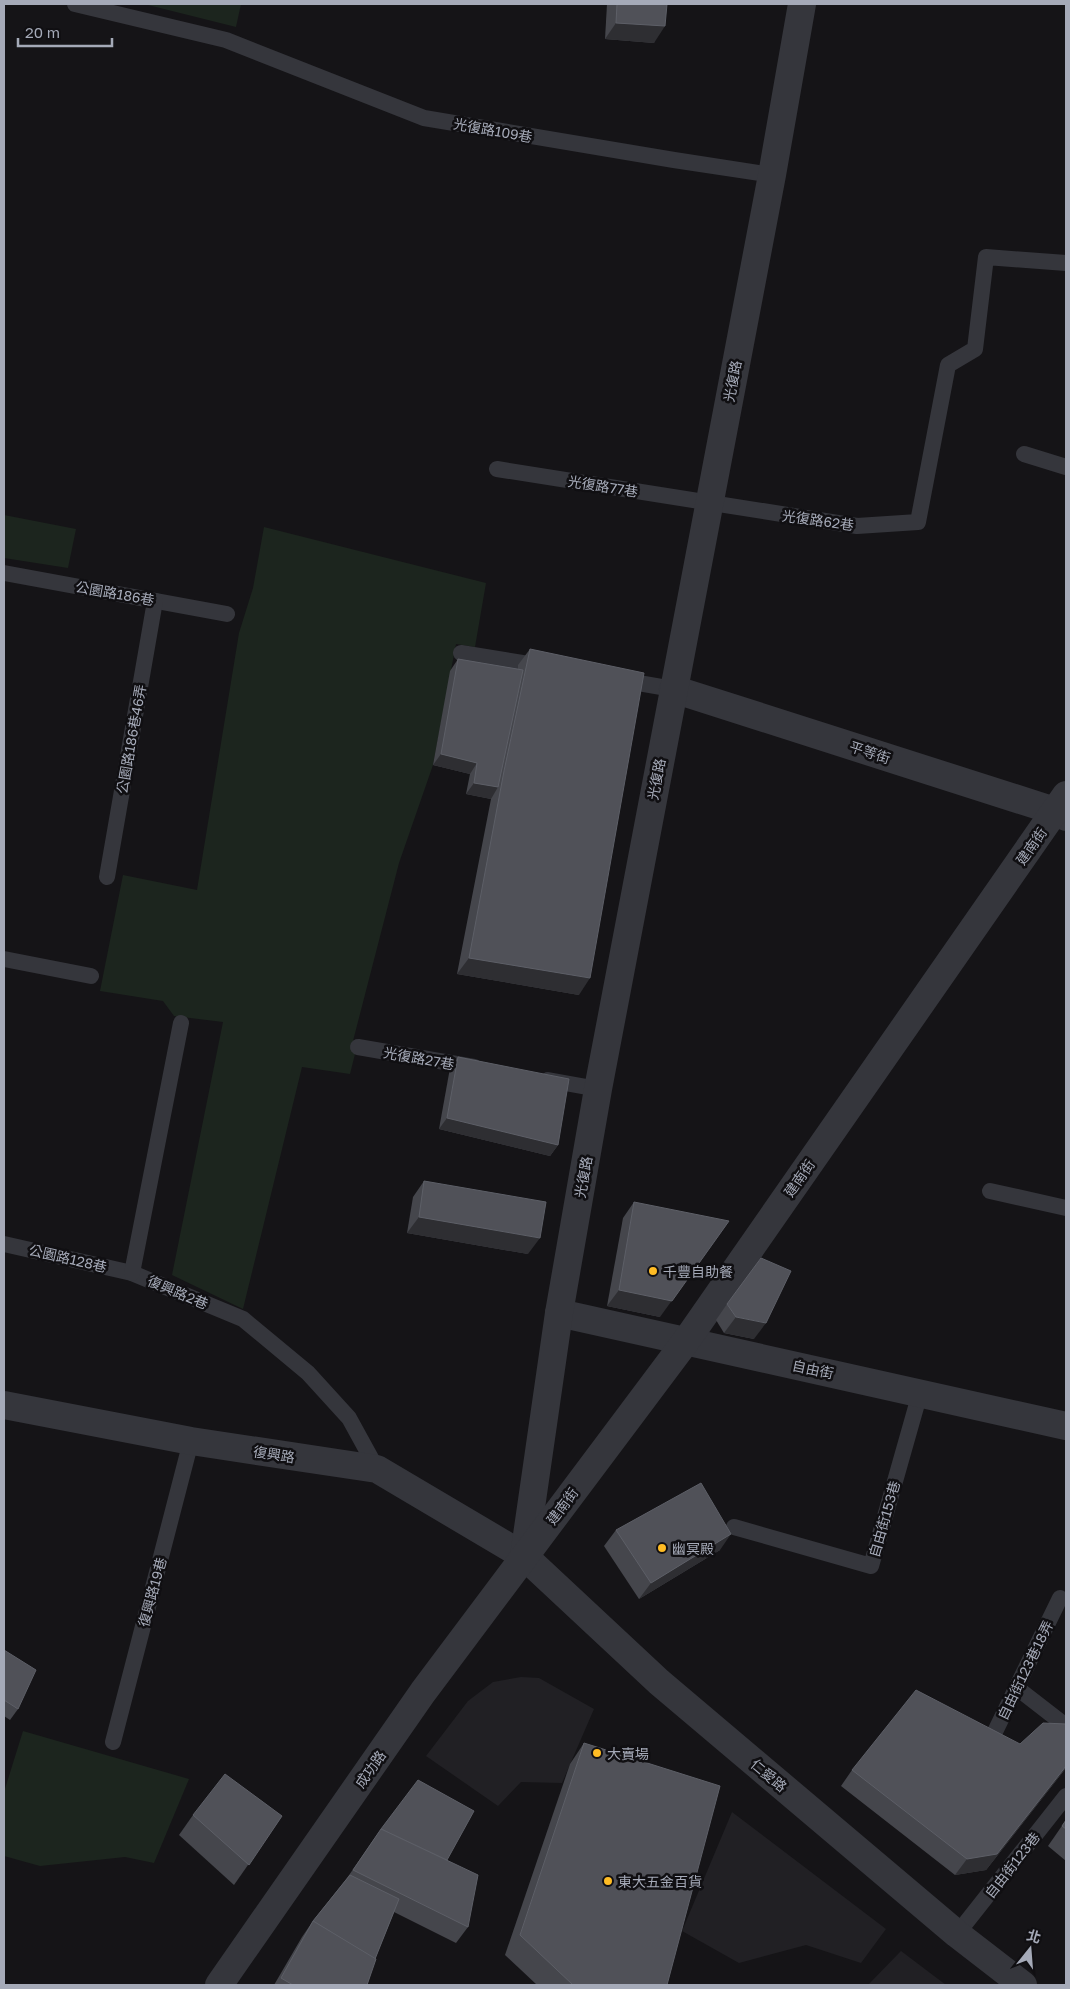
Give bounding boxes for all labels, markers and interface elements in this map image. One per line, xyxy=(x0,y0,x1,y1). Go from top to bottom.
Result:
scale bar xyxy=(18,15,111,47)
text: 20 m xyxy=(25,23,60,41)
street label: 光復路109巷 xyxy=(452,115,534,145)
street label: 光復路 xyxy=(720,359,744,403)
street label: 光復路77巷 xyxy=(567,472,639,500)
street label: 光復路62巷 xyxy=(781,507,855,533)
street label: 公園路186巷 xyxy=(74,578,156,608)
street label: 公園路186巷46弄 xyxy=(113,683,149,795)
street label: 平等街 xyxy=(847,737,893,767)
street label: 光復路 xyxy=(644,757,668,801)
street label: 建南街 xyxy=(1012,824,1050,868)
street label: 光復路27巷 xyxy=(382,1043,456,1073)
street label: 光復路 xyxy=(571,1155,595,1199)
street label: 建南街 xyxy=(780,1156,818,1200)
street label: 公園路128巷 xyxy=(27,1241,109,1275)
place label: 千豐自助餐 xyxy=(663,1263,733,1280)
marker: 千豐自助餐 xyxy=(647,1265,659,1277)
street label: 復興路2巷 xyxy=(145,1272,211,1312)
street label: 自由街 xyxy=(791,1356,835,1382)
street label: 復興路 xyxy=(252,1442,296,1466)
street label: 自由街153巷 xyxy=(865,1479,903,1559)
street label: 建南街 xyxy=(543,1484,581,1528)
place label: 幽冥殿 xyxy=(672,1540,714,1557)
marker: 幽冥殿 xyxy=(656,1542,668,1554)
street label: 復興路19巷 xyxy=(135,1555,169,1629)
street label: 自由街123巷18弄 xyxy=(994,1618,1056,1722)
place label: 大賣場 xyxy=(607,1745,649,1762)
street label: 成功路 xyxy=(351,1747,389,1791)
marker: 大賣場 xyxy=(591,1747,603,1759)
street label: 仁愛路 xyxy=(747,1755,791,1795)
street label: 自由街123巷 xyxy=(981,1829,1043,1901)
place label: 東大五金百貨 xyxy=(618,1873,702,1890)
marker: 東大五金百貨 xyxy=(602,1875,614,1887)
north arrow xyxy=(1005,1924,1055,1974)
text: 北 xyxy=(1025,1926,1043,1946)

